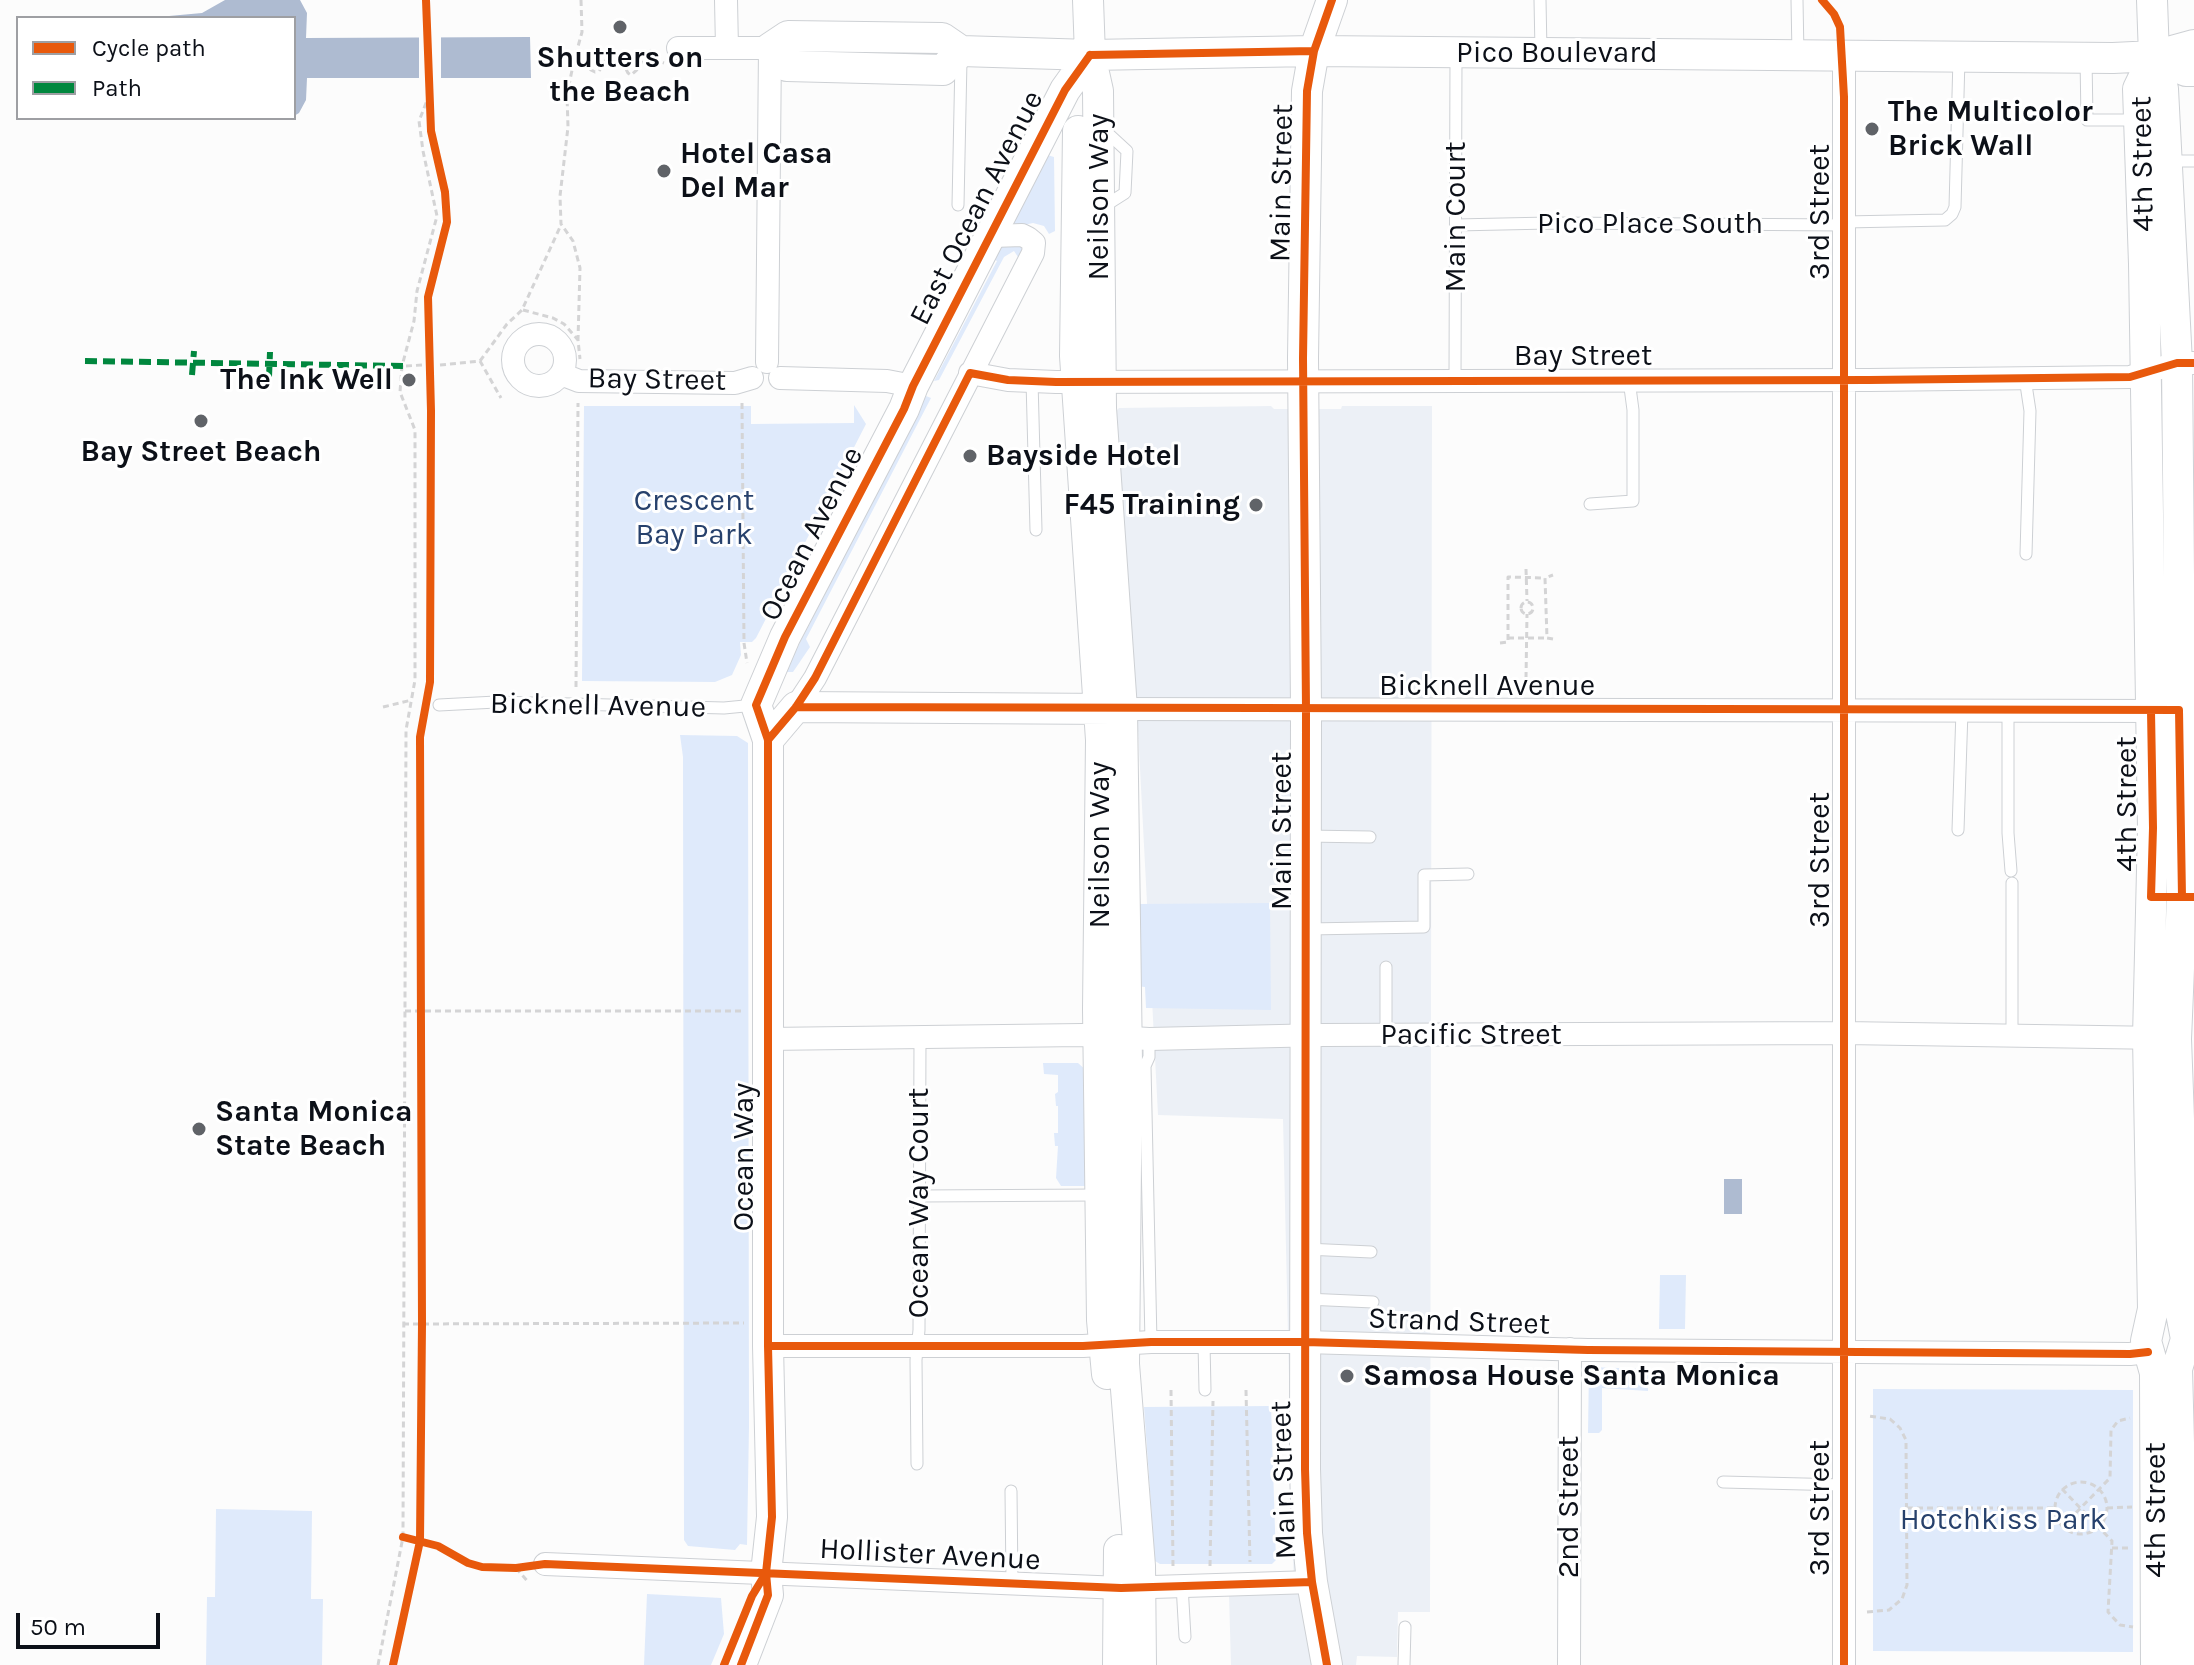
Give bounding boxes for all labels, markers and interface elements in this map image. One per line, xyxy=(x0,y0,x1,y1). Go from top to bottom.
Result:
legend xyxy=(16,16,296,120)
marker: Shutters on the Beach xyxy=(611,18,629,36)
text: Cycle path xyxy=(92,34,206,62)
street label: Pico Boulevard xyxy=(1456,35,1658,71)
place label: Shutters on the Beach xyxy=(536,40,704,110)
text: Path xyxy=(92,74,142,102)
street label: East Ocean Avenue xyxy=(902,85,1052,331)
place label: The Multicolor Brick Wall xyxy=(1888,94,2093,164)
street label: 4th Street xyxy=(2124,96,2162,232)
street label: Main Street xyxy=(1263,103,1301,263)
street label: Neilson Way xyxy=(1081,114,1117,280)
marker: The Multicolor Brick Wall xyxy=(1863,120,1881,138)
place label: Hotel Casa Del Mar xyxy=(680,136,833,206)
street label: Main Court xyxy=(1438,141,1474,293)
street label: 3rd Street xyxy=(1802,144,1838,280)
marker: Hotel Casa Del Mar xyxy=(655,162,673,180)
street label: Pico Place South xyxy=(1537,206,1763,242)
street label: Bay Street xyxy=(1514,338,1652,374)
street label: Bay Street xyxy=(587,361,727,399)
place label: The Ink Well xyxy=(220,362,393,398)
marker: The Ink Well xyxy=(400,371,418,389)
marker: Bay Street Beach xyxy=(192,412,210,430)
place label: Bay Street Beach xyxy=(80,434,322,470)
place label: Bayside Hotel xyxy=(986,438,1181,474)
street label: Ocean Avenue xyxy=(753,441,871,627)
marker: Bayside Hotel xyxy=(961,447,979,465)
park label: Crescent Bay Park xyxy=(634,483,754,554)
place label: F45 Training xyxy=(1063,487,1240,523)
marker: F45 Training xyxy=(1247,496,1265,514)
street label: Bicknell Avenue xyxy=(1379,668,1595,704)
street label: Bicknell Avenue xyxy=(490,686,706,726)
street label: 4th Street xyxy=(2109,736,2145,872)
street label: Main Street xyxy=(1264,752,1300,910)
street label: Neilson Way xyxy=(1082,762,1118,928)
street label: 3rd Street xyxy=(1802,792,1838,928)
street label: Pacific Street xyxy=(1380,1017,1562,1053)
street label: Ocean Way xyxy=(726,1083,762,1231)
street label: Ocean Way Court xyxy=(901,1088,937,1318)
place label: Santa Monica State Beach xyxy=(215,1094,413,1164)
marker: Santa Monica State Beach xyxy=(190,1120,208,1138)
street label: Strand Street xyxy=(1367,1301,1551,1343)
place label: Samosa House Santa Monica xyxy=(1363,1358,1780,1394)
marker: Samosa House Santa Monica xyxy=(1338,1367,1356,1385)
street label: Main Street xyxy=(1263,1400,1305,1560)
street label: 2nd Street xyxy=(1551,1436,1587,1578)
street label: 3rd Street xyxy=(1802,1440,1838,1576)
street label: 4th Street xyxy=(2138,1442,2174,1578)
park label: Hotchkiss Park xyxy=(1900,1502,2106,1538)
street label: Hollister Avenue xyxy=(819,1531,1041,1579)
scale bar xyxy=(20,1597,164,1647)
text: 50 m xyxy=(30,1613,86,1641)

